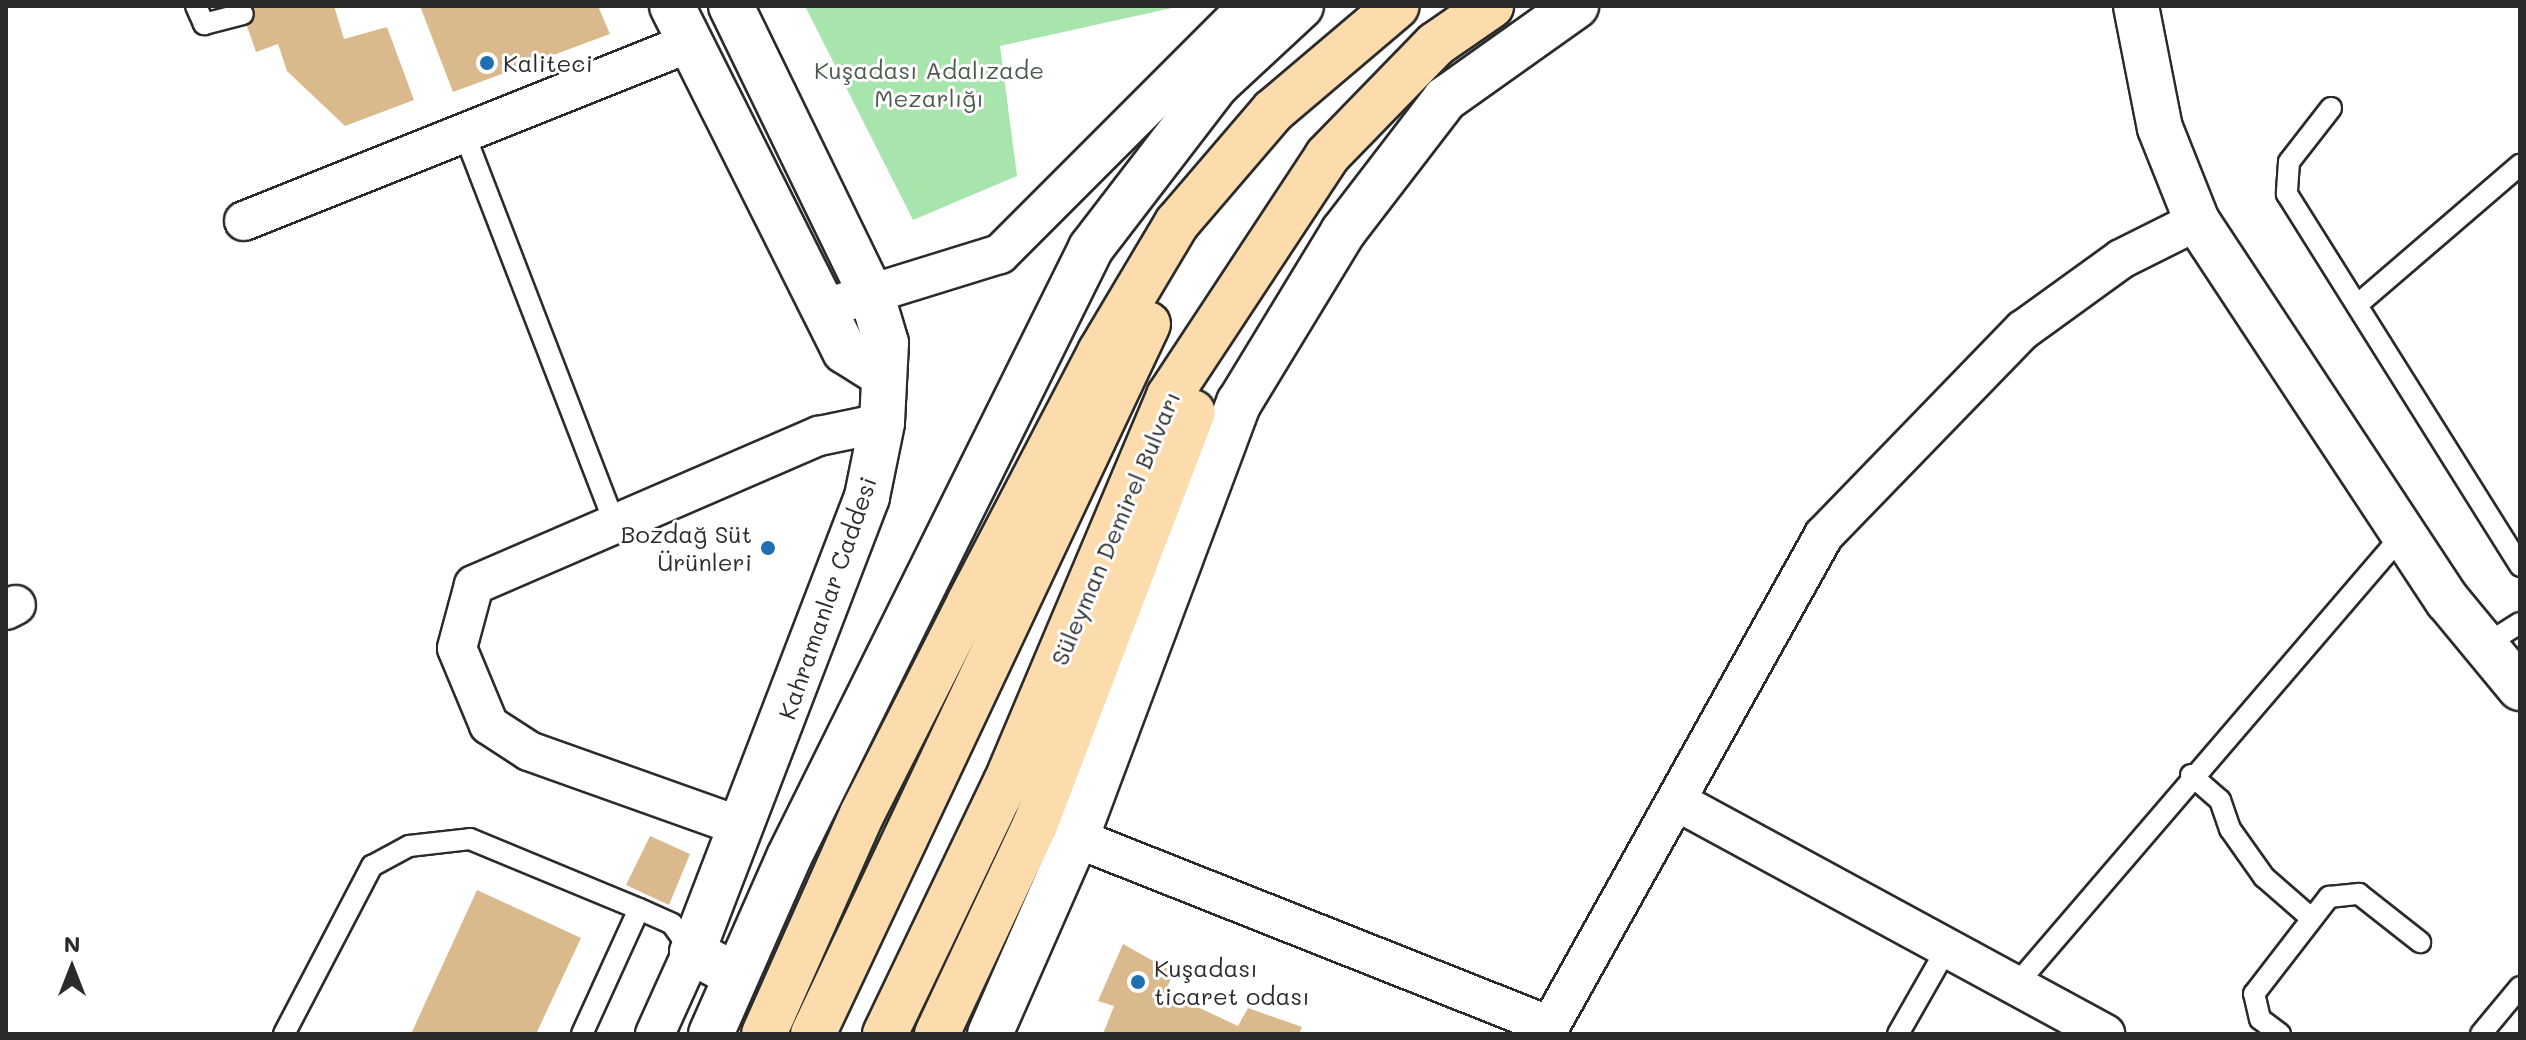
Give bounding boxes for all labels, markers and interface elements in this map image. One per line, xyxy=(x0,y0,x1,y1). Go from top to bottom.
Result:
place label: Kaliteci xyxy=(503,49,593,77)
marker: Kaliteci xyxy=(478,54,496,72)
park label: Kuşadası Adalızade Mezarlığı xyxy=(814,56,1044,112)
street label: Süleyman Demirel Bulvarı xyxy=(1044,387,1186,669)
street label: Kahramanlar Caddesi xyxy=(772,473,882,723)
place label: Bozdağ Süt Ürünleri xyxy=(621,520,752,576)
marker: Bozdağ Süt Ürünleri xyxy=(759,539,777,557)
north arrow xyxy=(32,928,112,1008)
text: N xyxy=(64,929,80,958)
place label: Kuşadası ticaret odası xyxy=(1154,954,1310,1010)
marker: Kuşadası ticaret odası xyxy=(1129,973,1147,991)

